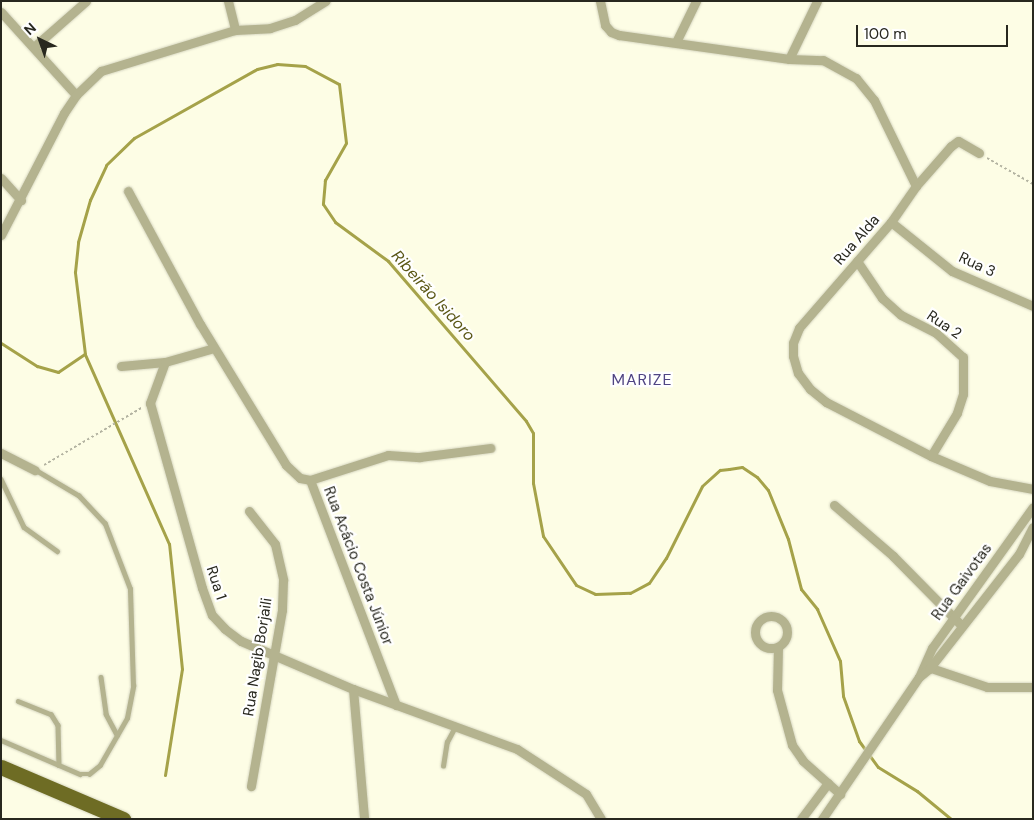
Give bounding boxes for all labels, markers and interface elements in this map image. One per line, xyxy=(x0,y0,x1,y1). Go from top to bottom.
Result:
north arrow xyxy=(15,15,65,65)
scale bar xyxy=(859,15,1012,47)
text: N xyxy=(20,19,40,39)
text: 100 m xyxy=(864,24,907,44)
street label: Rua Alda xyxy=(830,211,884,269)
water label: Ribeirão Isidoro xyxy=(387,247,479,345)
street label: Rua 3 xyxy=(956,249,998,281)
street label: Rua 2 xyxy=(923,307,965,343)
district label: MARIZE xyxy=(611,370,673,390)
street label: Rua Acácio Costa Júnior xyxy=(319,484,397,648)
street label: Rua Gaivotas xyxy=(928,540,996,624)
street label: Rua 1 xyxy=(202,564,230,602)
street label: Rua Nagib Borjaili xyxy=(240,597,276,717)

